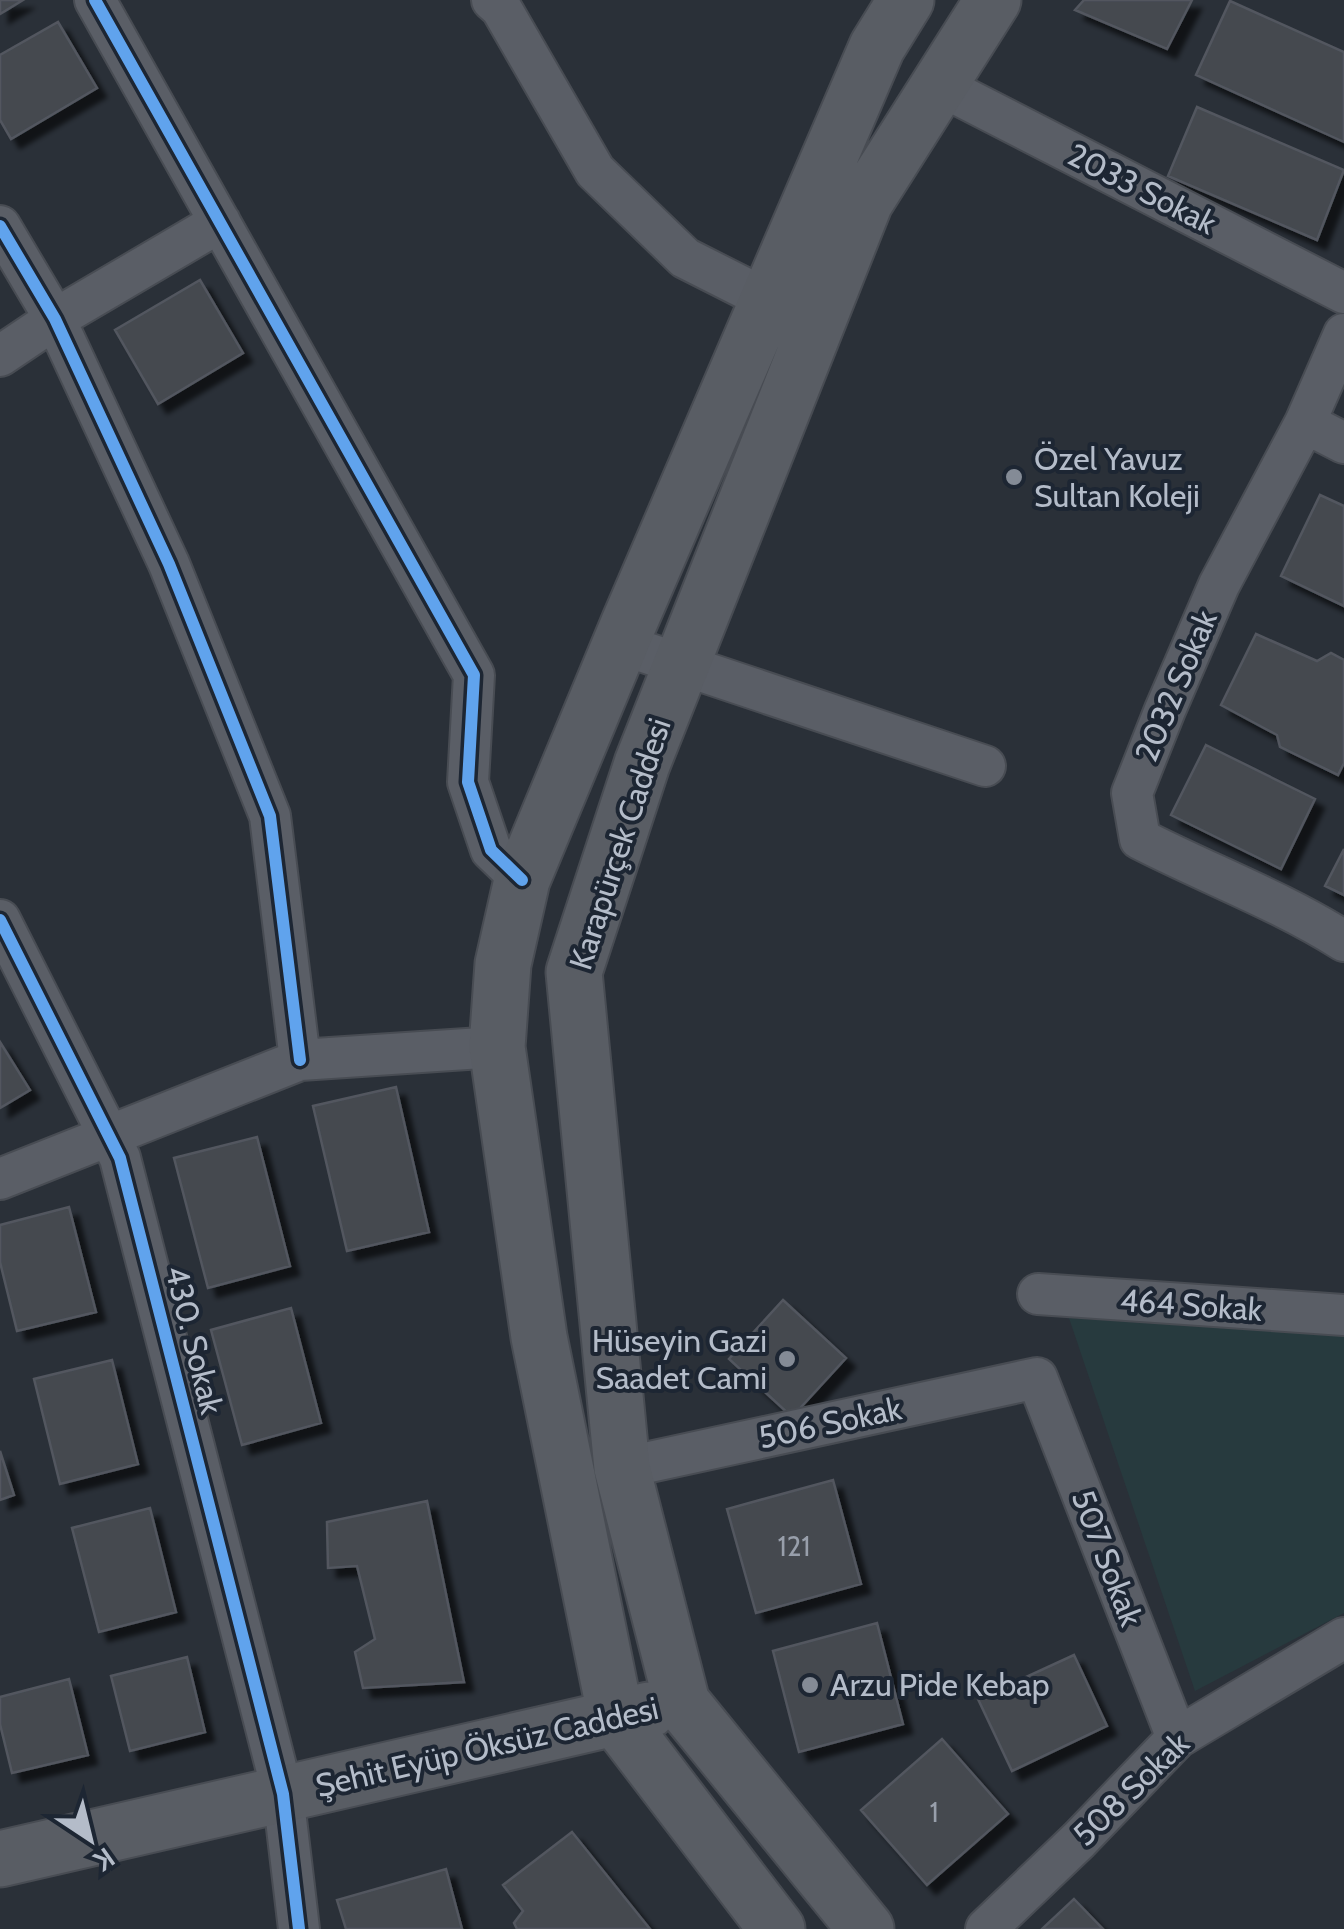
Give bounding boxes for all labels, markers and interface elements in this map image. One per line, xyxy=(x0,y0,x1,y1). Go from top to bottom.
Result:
street label: 2033 Sokak xyxy=(1062,135,1223,243)
place label: Özel Yavuz Sultan Koleji xyxy=(1034,439,1200,515)
marker: Özel Yavuz Sultan Koleji xyxy=(1003,466,1025,488)
street label: 2032 Sokak xyxy=(1126,604,1225,767)
street label: Karapürçek Caddesi xyxy=(560,713,679,975)
street label: 430. Sokak xyxy=(157,1262,232,1419)
street label: 464 Sokak xyxy=(1119,1280,1264,1329)
place label: Hüseyin Gazi Saadet Cami xyxy=(592,1321,767,1397)
marker: Hüseyin Gazi Saadet Cami xyxy=(776,1348,798,1370)
street label: 506 Sokak xyxy=(755,1388,906,1457)
street label: 507 Sokak xyxy=(1064,1484,1151,1632)
house number: 121 xyxy=(778,1529,810,1563)
place label: Arzu Pide Kebap xyxy=(830,1665,1049,1704)
marker: Arzu Pide Kebap xyxy=(799,1674,821,1696)
street label: Şehit Eyüp Öksüz Caddesi xyxy=(312,1688,662,1805)
street label: 508 Sokak xyxy=(1064,1723,1197,1854)
north arrow xyxy=(40,1789,140,1889)
house number: 1 xyxy=(929,1795,939,1829)
text: K xyxy=(87,1841,121,1879)

